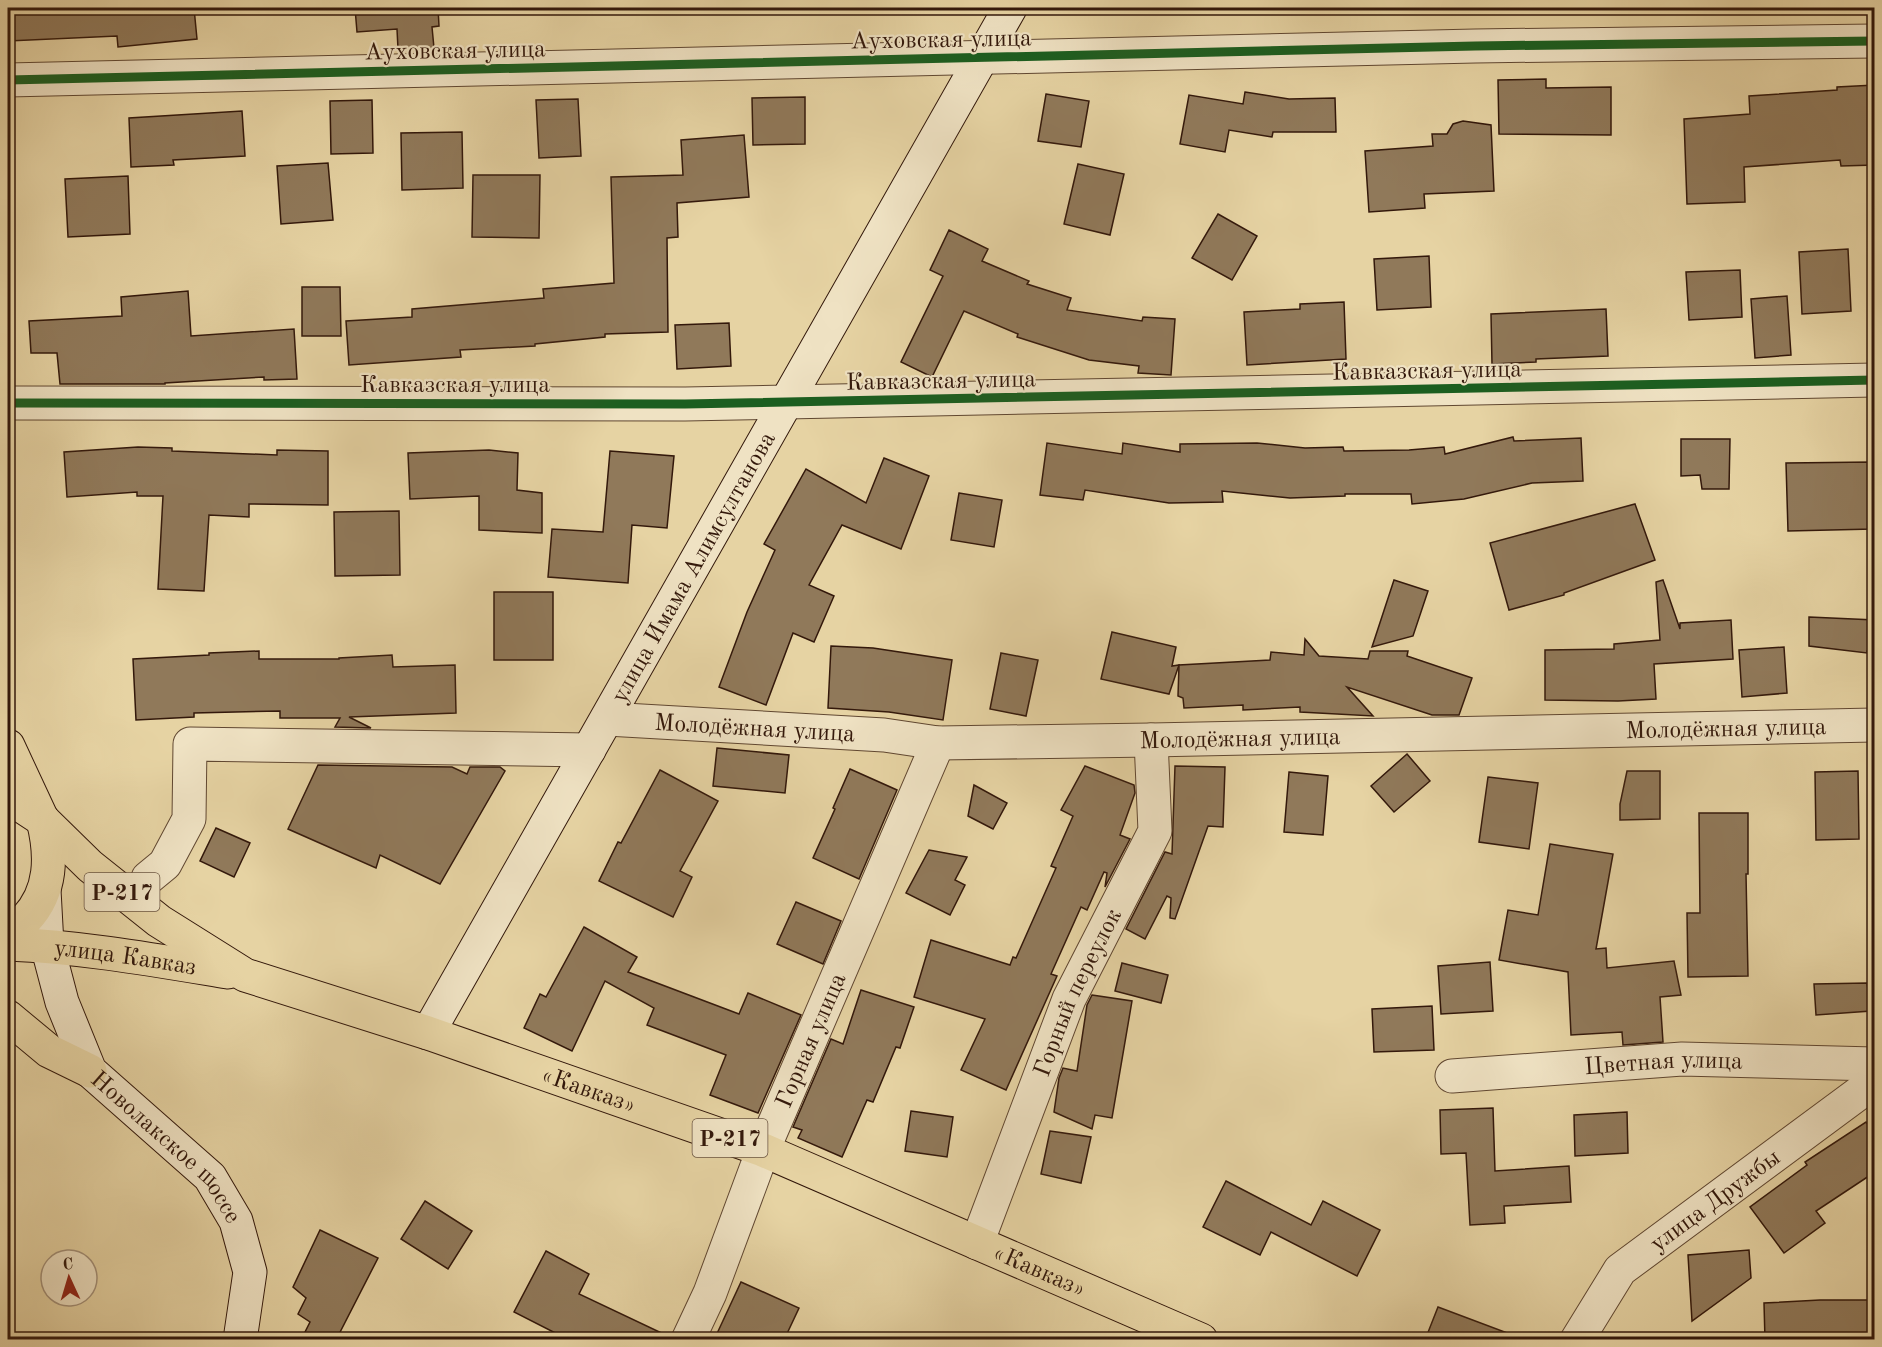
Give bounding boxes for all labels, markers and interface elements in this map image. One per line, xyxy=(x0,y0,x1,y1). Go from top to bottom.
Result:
street label: Ауховская улица xyxy=(850,27,1032,55)
street label: Ауховская улица xyxy=(364,38,546,66)
street label: Кавказская улица xyxy=(1332,358,1522,386)
street label: Кавказская улица xyxy=(846,368,1036,396)
street label: Кавказская улица xyxy=(360,374,550,398)
street label: улица Имама Алимсултанова xyxy=(608,428,781,708)
street label: Молодёжная улица xyxy=(654,712,856,747)
street label: Молодёжная улица xyxy=(1625,716,1827,744)
street label: Молодёжная улица xyxy=(1139,726,1341,754)
road number: Р-217 xyxy=(84,873,160,911)
street label: Горный переулок xyxy=(1031,905,1127,1080)
street label: улица Кавказ xyxy=(53,937,198,981)
street label: Горная улица xyxy=(773,970,852,1112)
street label: Цветная улица xyxy=(1584,1049,1743,1080)
street label: «Кавказ» xyxy=(538,1064,639,1119)
street label: Новолакское шоссе xyxy=(85,1068,244,1228)
road number: Р-217 xyxy=(692,1119,768,1157)
street label: улица Дружбы xyxy=(1647,1146,1785,1257)
street label: «Кавказ» xyxy=(989,1241,1089,1302)
north arrow xyxy=(39,1248,99,1308)
text: С xyxy=(62,1257,74,1273)

